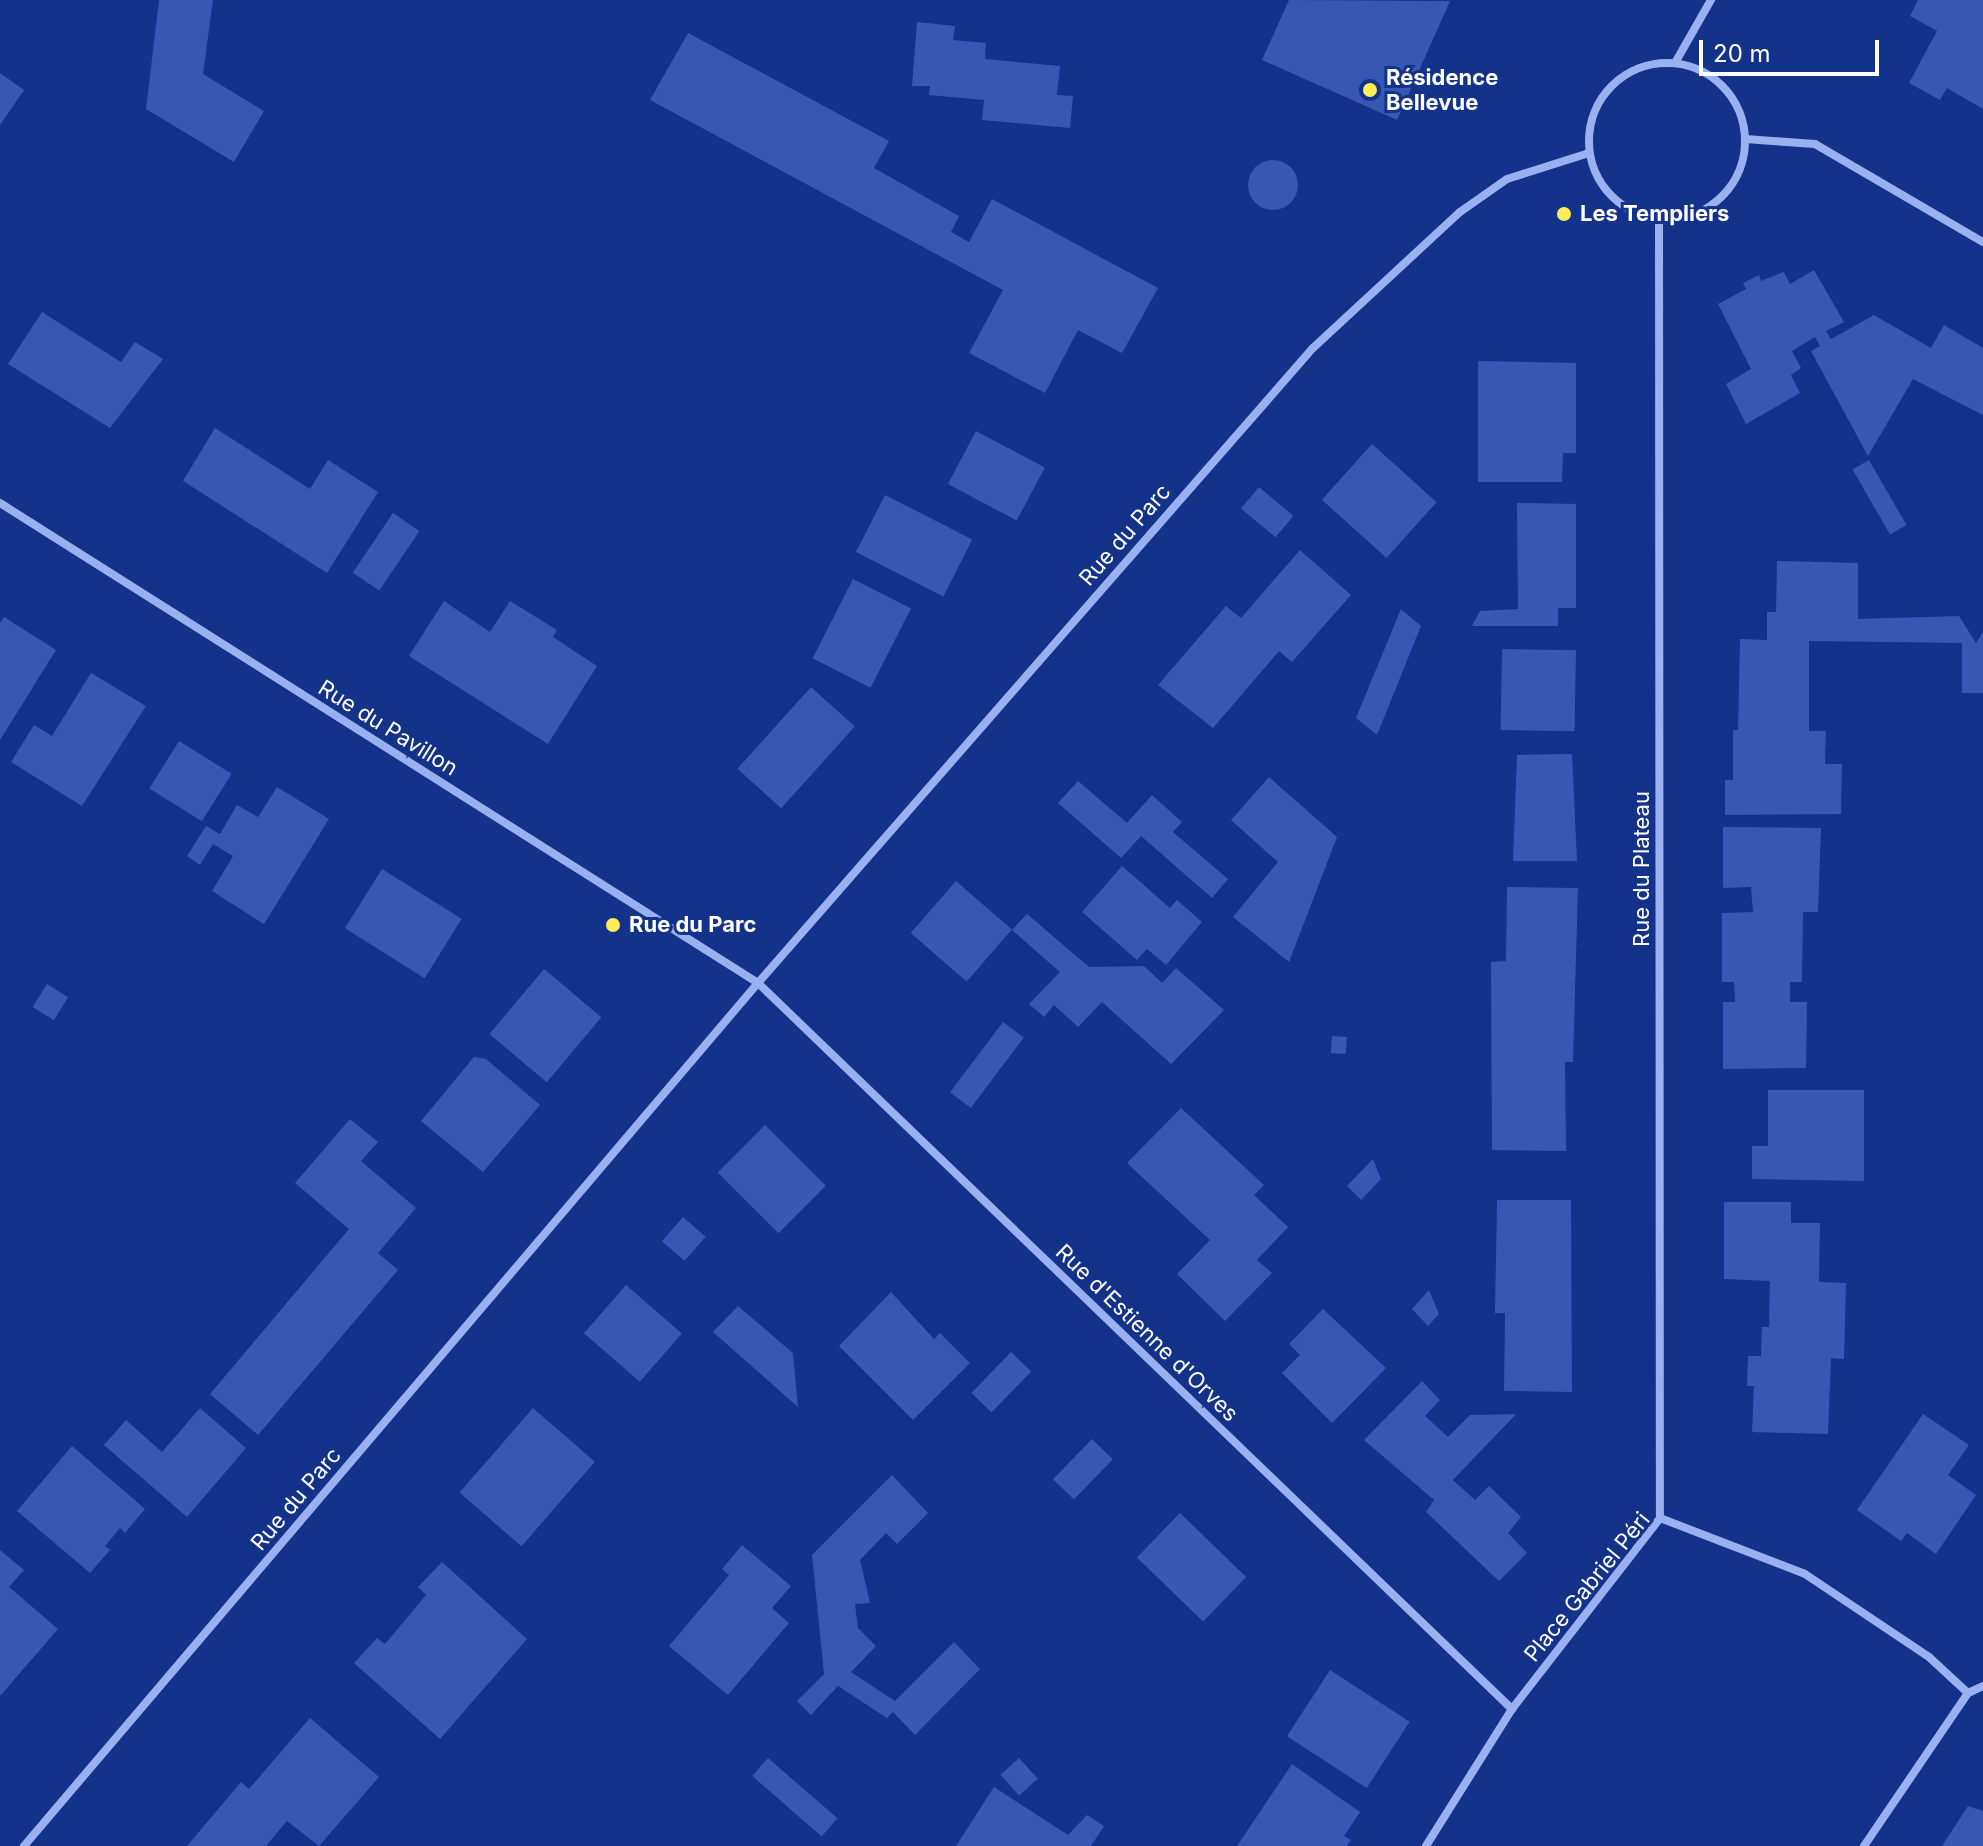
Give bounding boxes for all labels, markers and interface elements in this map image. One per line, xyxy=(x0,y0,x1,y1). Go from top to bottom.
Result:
scale bar xyxy=(1703,24,1883,74)
text: 20 m xyxy=(1713,39,1771,68)
place label: Résidence Bellevue xyxy=(1386,64,1498,116)
marker: Résidence Bellevue xyxy=(1361,81,1379,99)
place label: Les Templiers xyxy=(1580,201,1729,227)
marker: Les Templiers xyxy=(1555,205,1573,223)
street label: Rue du Parc xyxy=(1074,479,1176,591)
street label: Rue du Pavillon xyxy=(313,675,463,781)
street label: Rue du Plateau xyxy=(1629,791,1655,947)
place label: Rue du Parc xyxy=(629,912,756,938)
marker: Rue du Parc xyxy=(604,916,622,934)
street label: Rue d'Estienne d'Orves xyxy=(1050,1239,1244,1427)
street label: Rue du Parc xyxy=(245,1442,347,1556)
street label: Place Gabriel Péri xyxy=(1519,1507,1655,1667)

